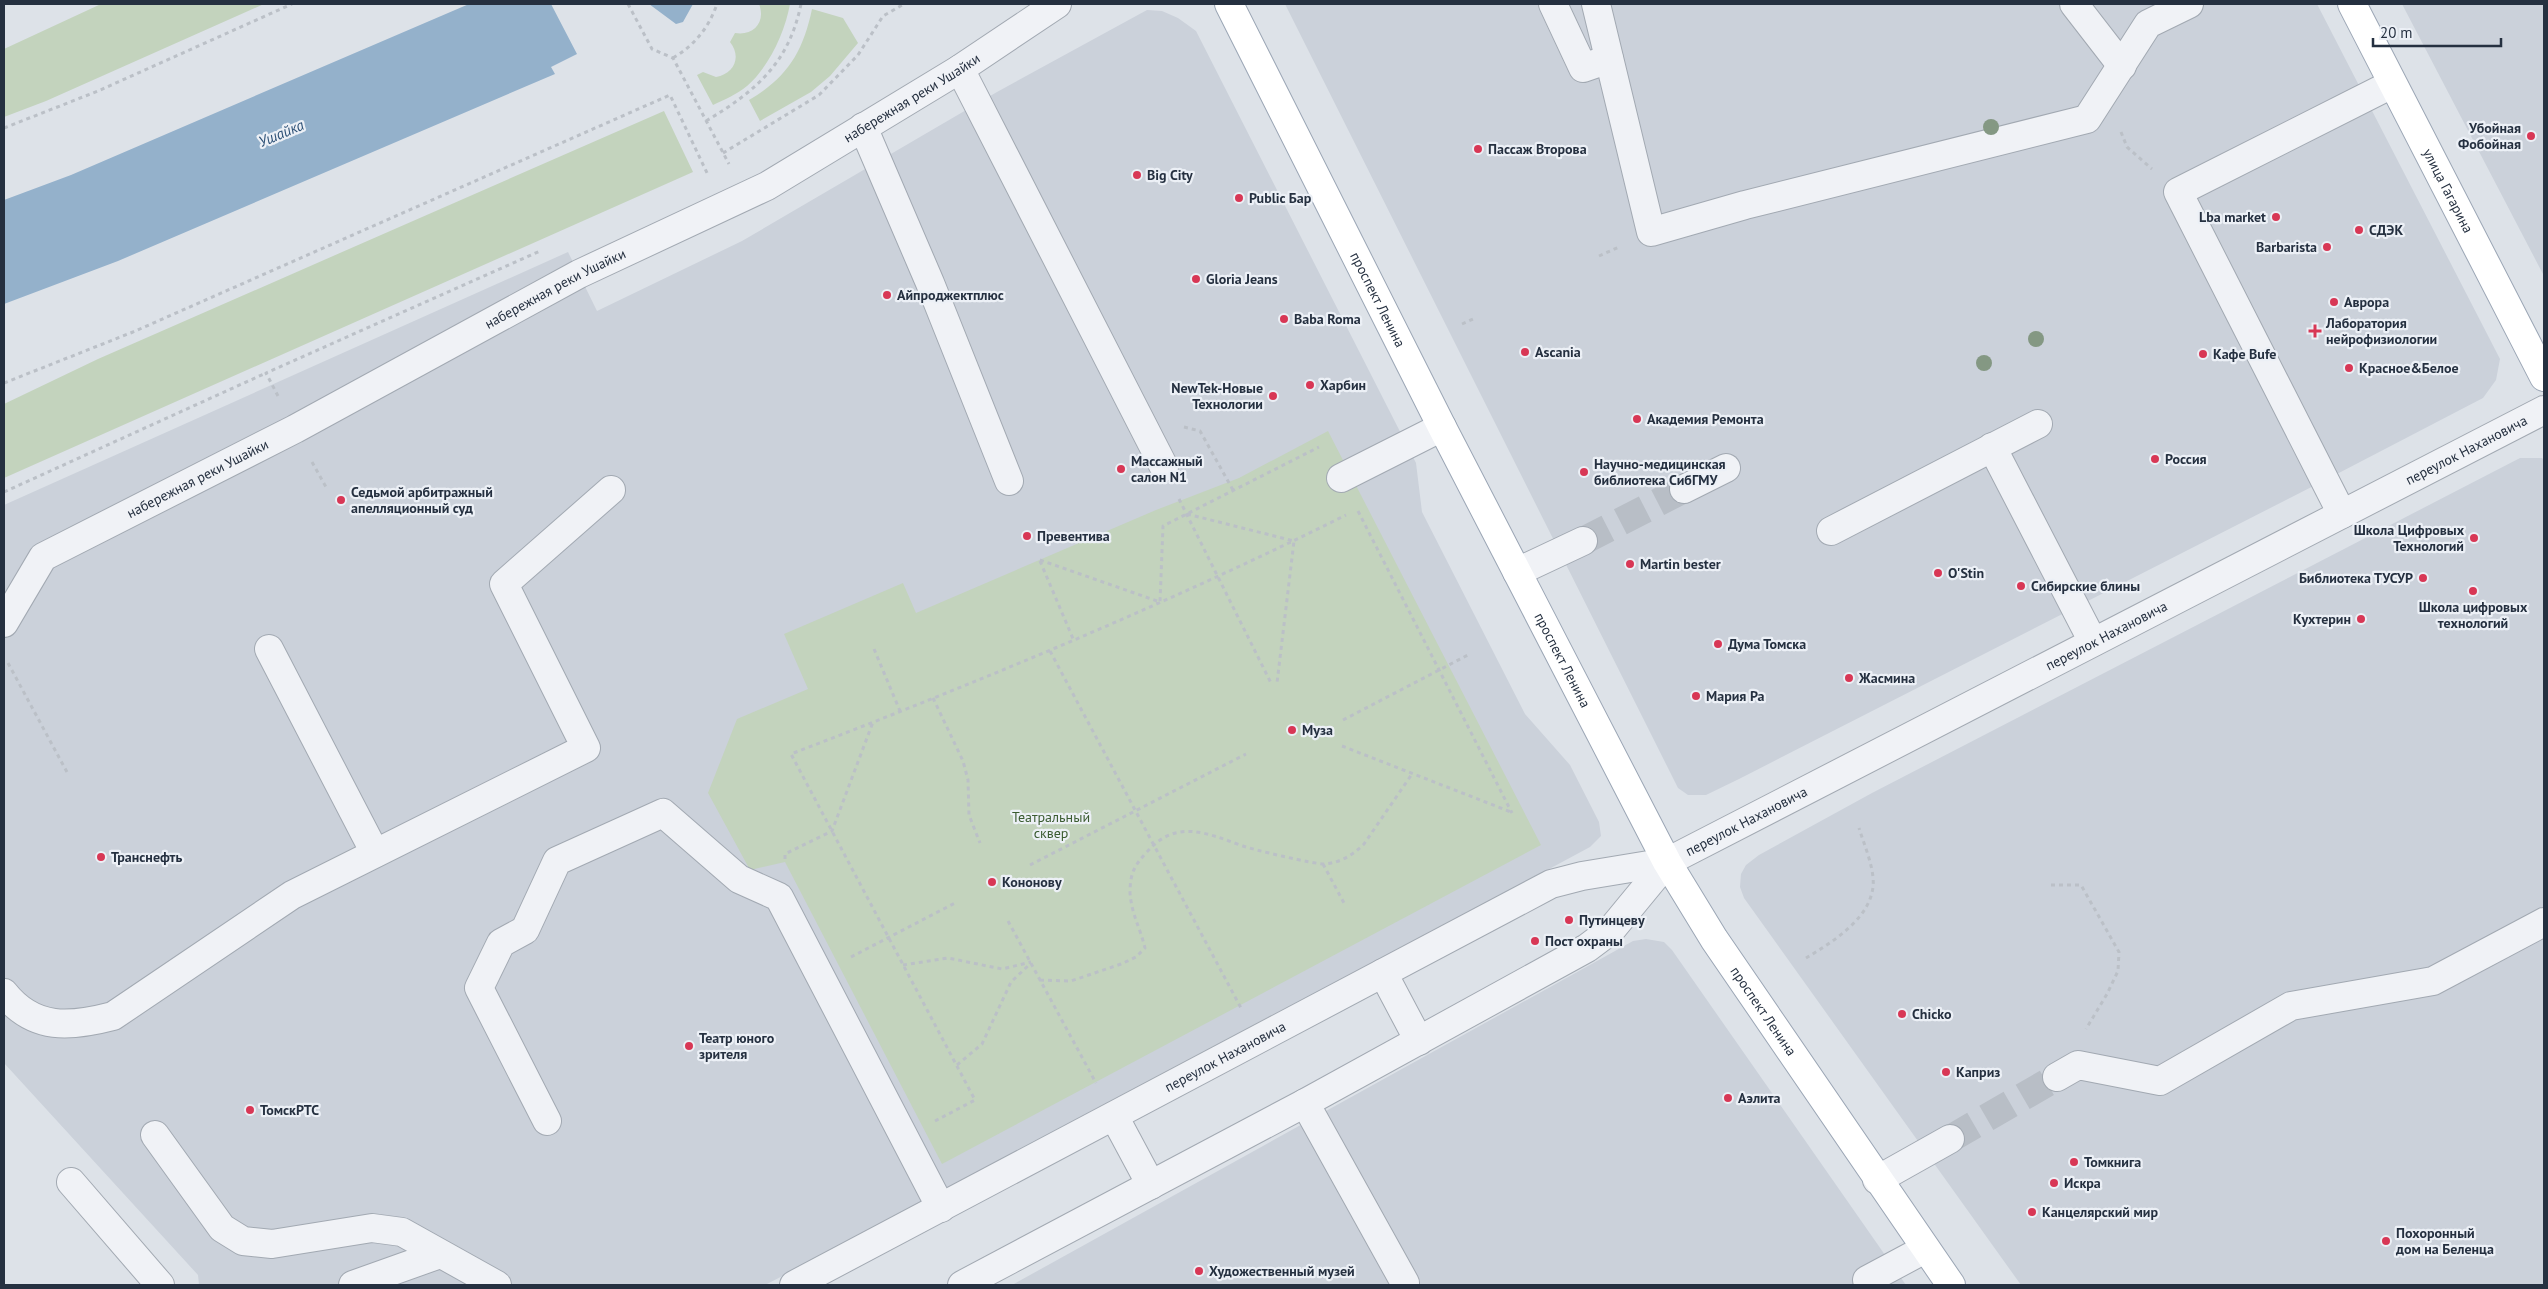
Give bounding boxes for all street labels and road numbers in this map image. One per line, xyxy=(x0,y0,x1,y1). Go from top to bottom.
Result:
street label: набережная реки Ушайки xyxy=(840,49,983,146)
street label: улица Гагарина xyxy=(2419,145,2477,236)
street label: набережная реки Ушайки xyxy=(482,244,629,333)
street label: проспект Ленина xyxy=(1346,249,1409,350)
street label: переулок Нахановича xyxy=(2402,411,2530,489)
street label: набережная реки Ушайки xyxy=(124,435,271,522)
street label: переулок Нахановича xyxy=(2042,597,2170,674)
street label: проспект Ленина xyxy=(1531,609,1595,711)
street label: переулок Нахановича xyxy=(1682,782,1810,860)
street label: проспект Ленина xyxy=(1726,963,1800,1059)
street label: переулок Нахановича xyxy=(1162,1017,1289,1096)

